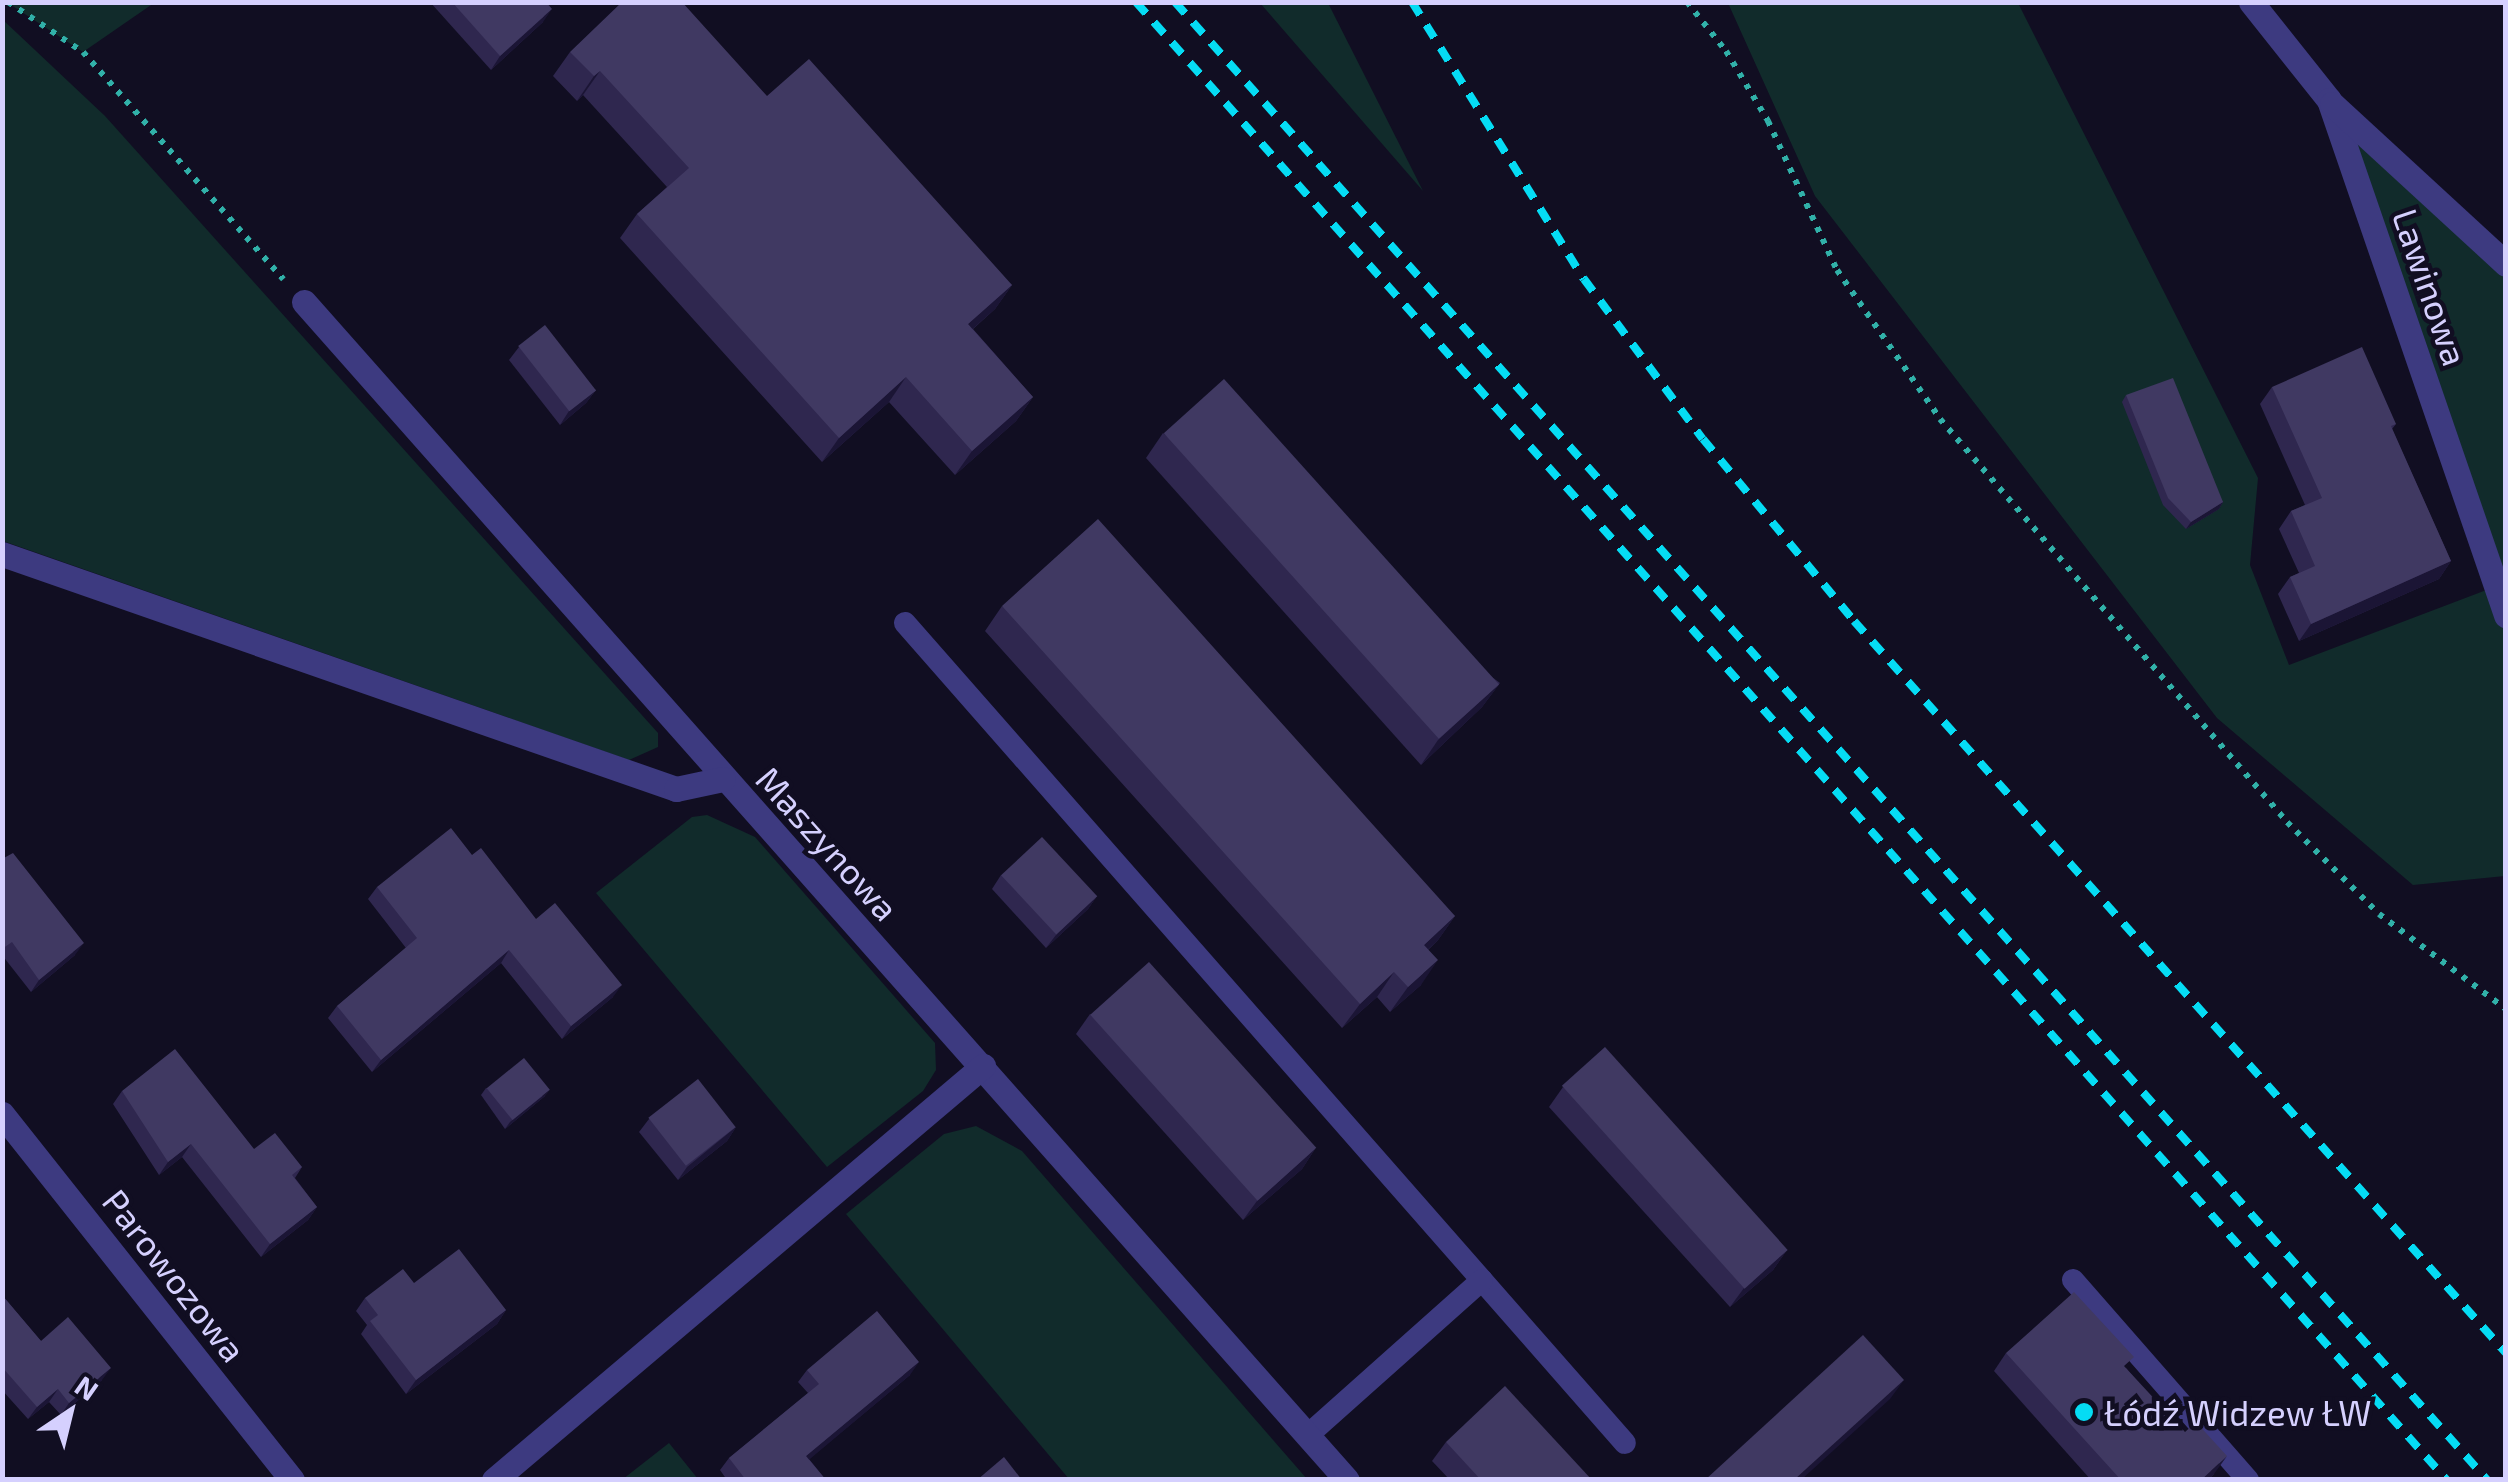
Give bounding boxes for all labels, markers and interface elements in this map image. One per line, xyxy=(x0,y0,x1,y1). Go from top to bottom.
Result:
street label: Lawinowa xyxy=(2385,203,2477,371)
street label: Maszynowa xyxy=(748,758,908,928)
street label: Parowozowa xyxy=(95,1180,255,1370)
north arrow xyxy=(20,1362,120,1462)
text: N xyxy=(69,1368,105,1407)
place label: Łódź Widzew ŁW xyxy=(2104,1391,2373,1433)
marker: Łódź Widzew ŁW xyxy=(2073,1401,2095,1423)

